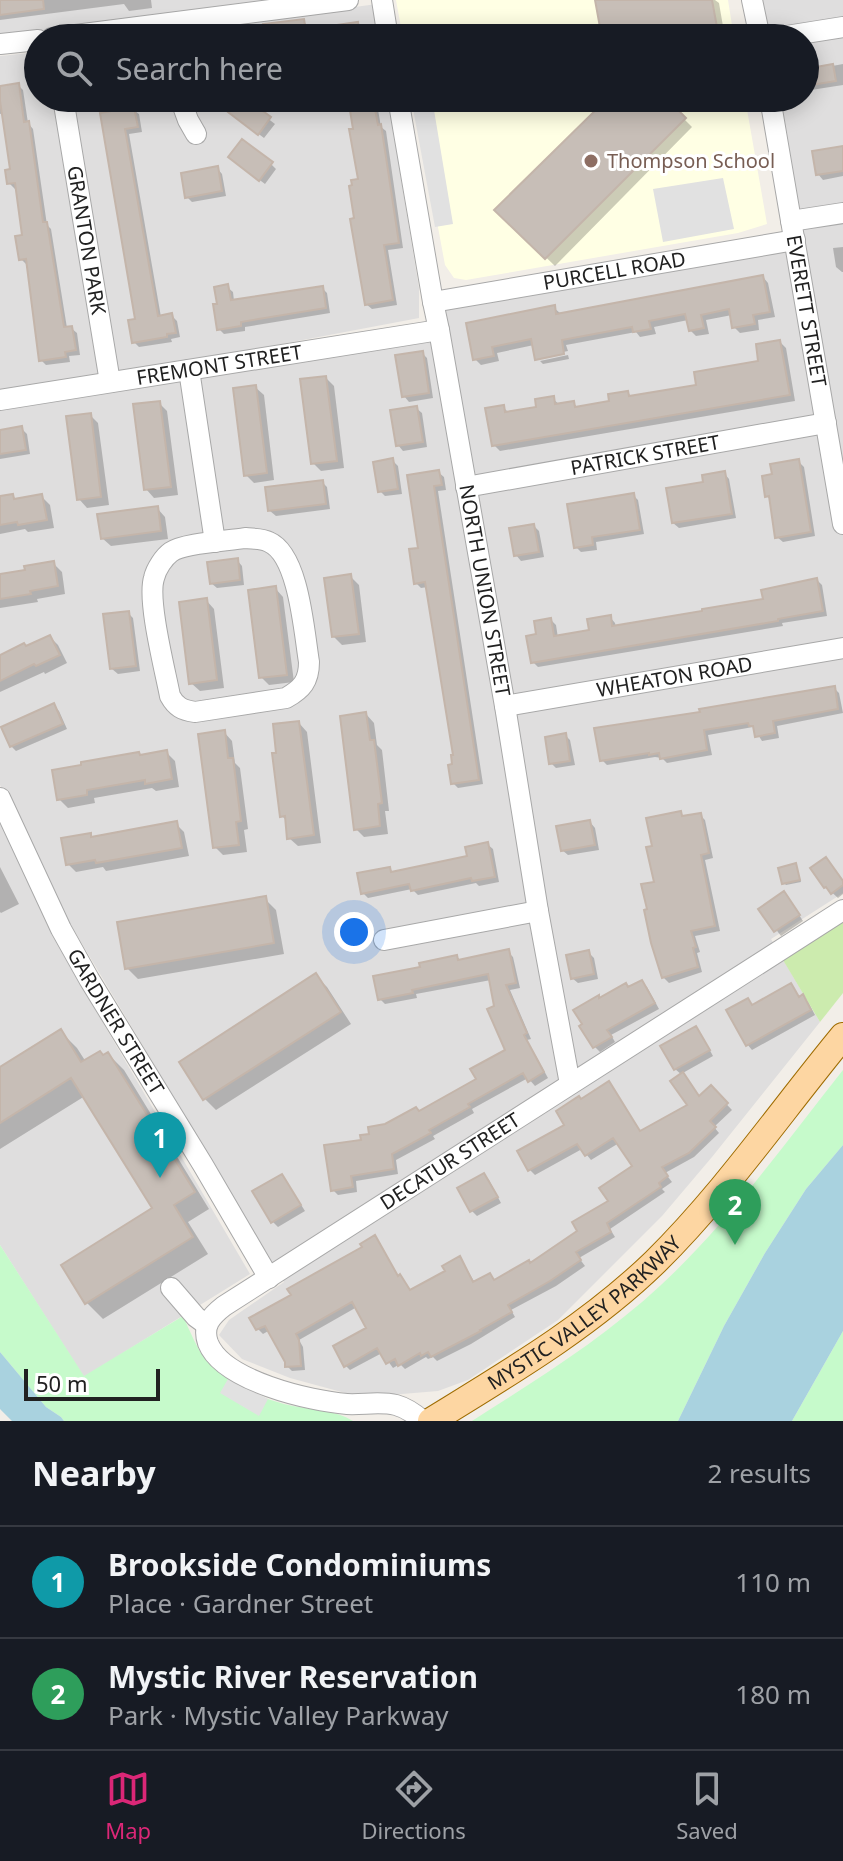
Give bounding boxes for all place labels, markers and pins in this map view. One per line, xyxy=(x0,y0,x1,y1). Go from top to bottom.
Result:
place label: Thompson School xyxy=(607,147,775,174)
marker: Thompson School xyxy=(582,152,600,170)
pin: 1 xyxy=(134,1112,186,1178)
pin: 2 xyxy=(709,1179,761,1245)

